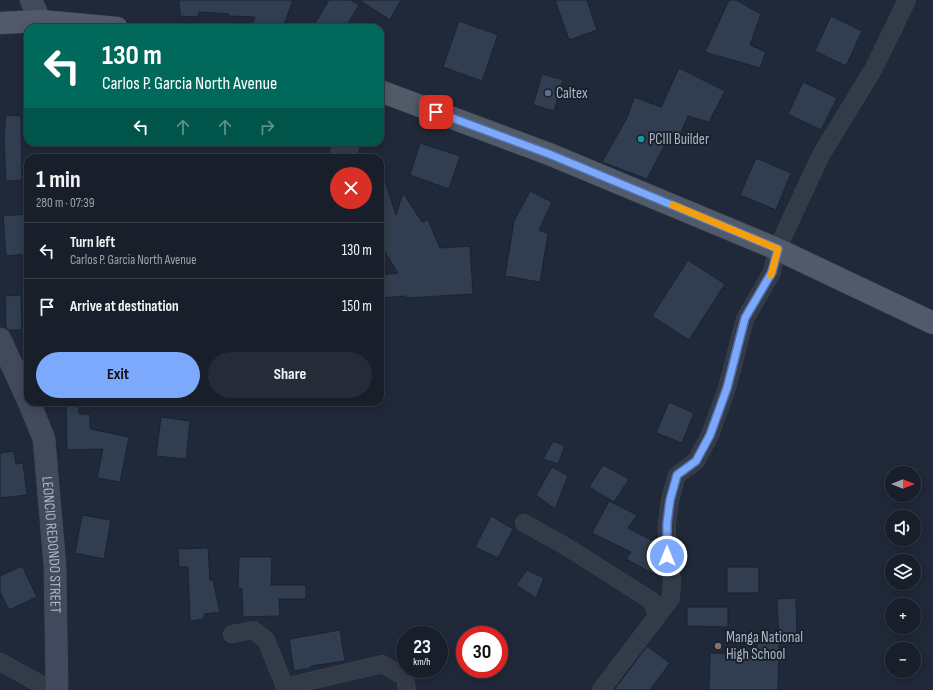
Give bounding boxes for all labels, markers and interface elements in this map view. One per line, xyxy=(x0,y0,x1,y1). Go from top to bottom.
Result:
text: 130 m xyxy=(102,39,162,72)
icon: left xyxy=(36,40,88,92)
text: Carlos P. Garcia North Avenue xyxy=(102,73,277,94)
place label: Caltex xyxy=(556,84,588,103)
marker: Caltex xyxy=(543,88,553,98)
pin xyxy=(419,95,453,129)
icon: arrive xyxy=(425,101,447,123)
icon: left xyxy=(130,116,152,138)
icon: ahead xyxy=(172,116,194,138)
icon: ahead xyxy=(214,116,236,138)
icon: right xyxy=(256,116,278,138)
place label: PCIII Builder xyxy=(649,130,710,149)
marker: PCIII Builder xyxy=(636,134,646,144)
text: 1 min xyxy=(36,165,81,194)
button: close xyxy=(330,167,372,209)
text: 280 m · 07:39 xyxy=(36,195,95,211)
text: Turn left xyxy=(70,233,115,252)
icon: left xyxy=(36,240,58,262)
text: 130 m xyxy=(342,241,372,260)
text: Carlos P. Garcia North Avenue xyxy=(70,252,197,268)
icon: arrive xyxy=(36,296,58,318)
text: Arrive at destination xyxy=(70,297,179,316)
text: 150 m xyxy=(342,297,372,316)
button: Exit xyxy=(36,352,200,398)
button: Share xyxy=(208,352,372,398)
north arrow xyxy=(885,466,921,502)
map controls xyxy=(885,466,921,678)
street label: LEONCIO REDONDO STREET xyxy=(37,475,65,613)
button: sound xyxy=(885,510,921,546)
position arrow xyxy=(646,535,688,577)
button: layers xyxy=(885,554,921,590)
button: + xyxy=(885,598,921,634)
speed limit sign: 30 xyxy=(456,626,508,678)
place label: Manga National High School xyxy=(726,628,803,664)
text: 23 xyxy=(413,635,431,659)
marker: Manga National High School xyxy=(713,641,723,651)
button: − xyxy=(885,642,921,678)
text: km/h xyxy=(413,656,431,668)

